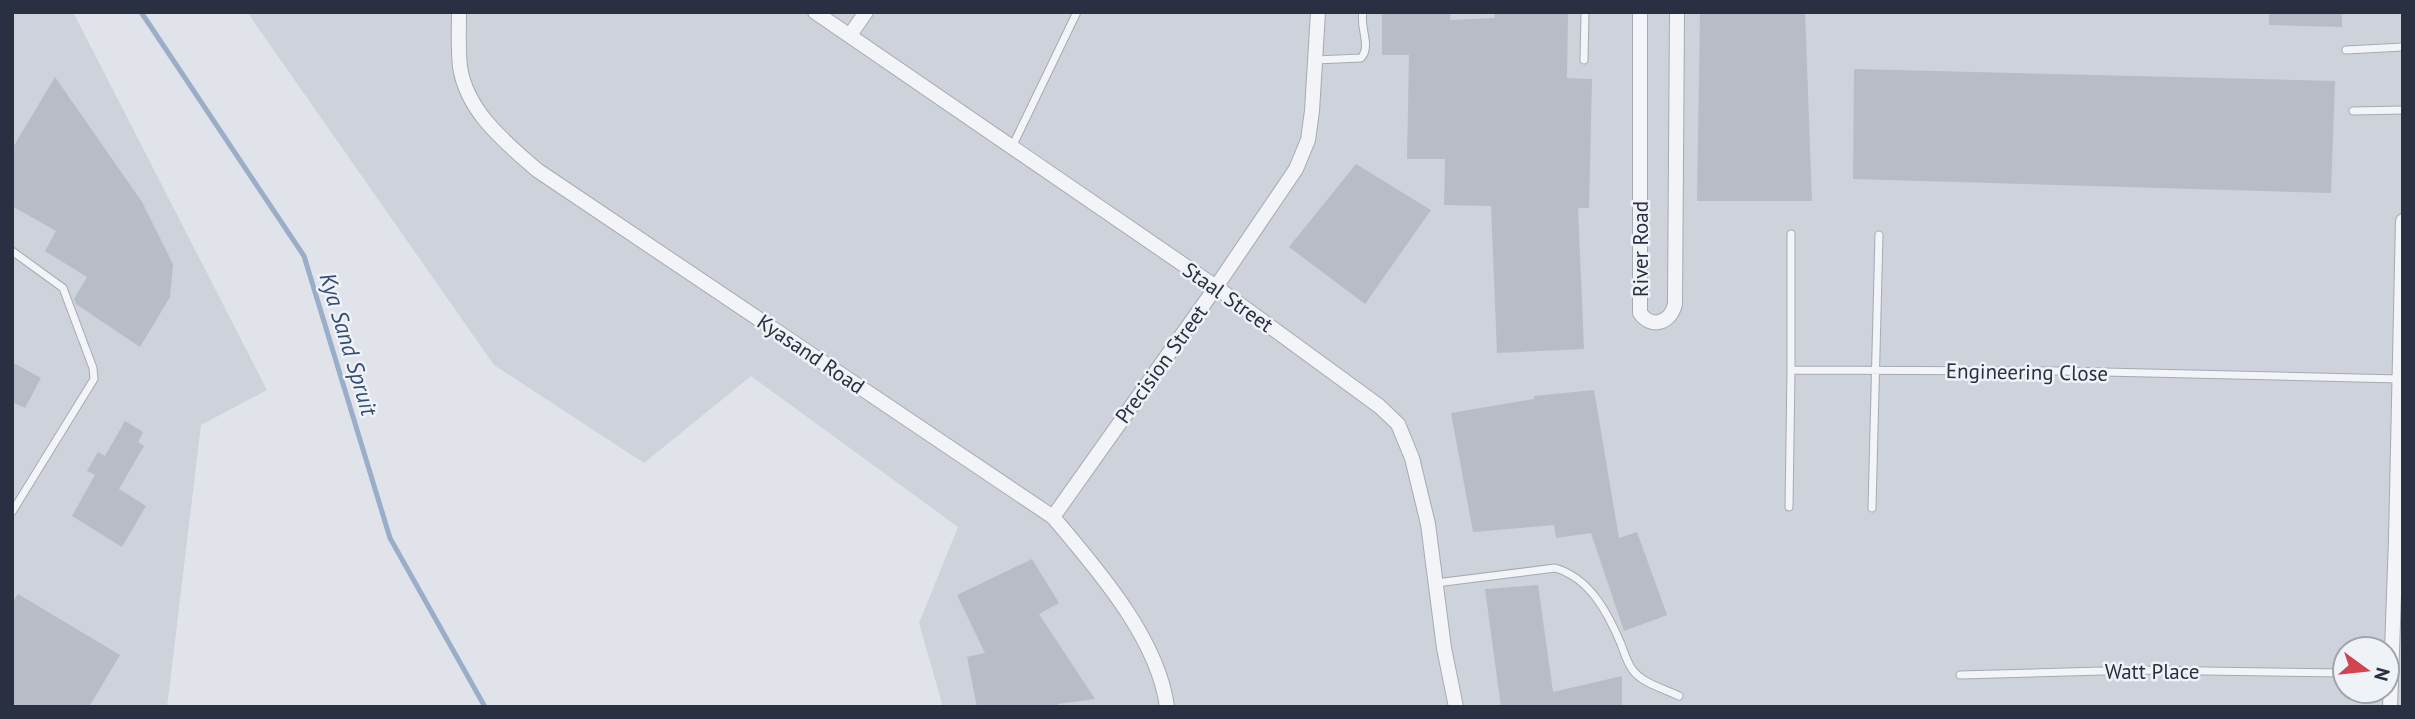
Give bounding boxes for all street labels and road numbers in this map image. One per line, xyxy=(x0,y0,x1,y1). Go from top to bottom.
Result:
street label: River Road xyxy=(1627,201,1654,297)
street label: Staal Street xyxy=(1177,256,1279,338)
street label: Precision Street xyxy=(1109,299,1213,429)
street label: Kyasand Road xyxy=(752,308,870,400)
street label: Engineering Close xyxy=(1946,357,2108,387)
street label: Watt Place xyxy=(2105,658,2199,685)

